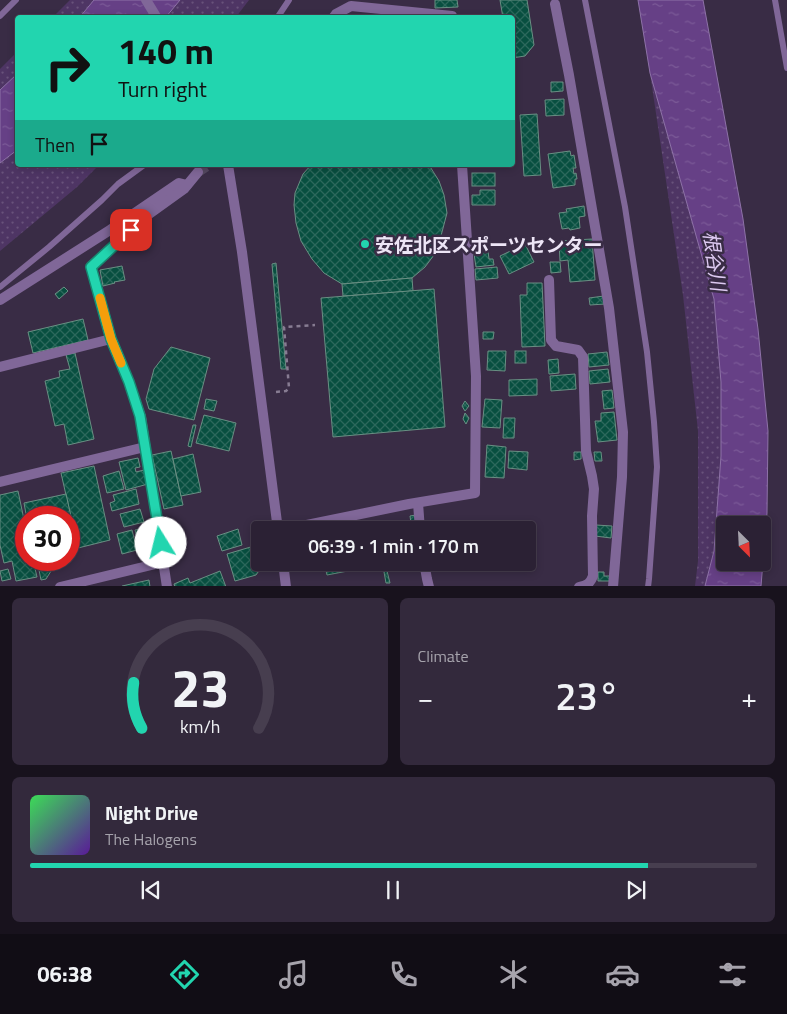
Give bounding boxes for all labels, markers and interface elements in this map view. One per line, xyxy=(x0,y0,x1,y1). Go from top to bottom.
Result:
text: 140 m xyxy=(118,24,214,78)
icon: right xyxy=(35,35,100,100)
text: Turn right xyxy=(118,72,207,106)
text: Then xyxy=(35,130,75,159)
icon: arrive xyxy=(85,130,113,158)
pin xyxy=(110,209,152,251)
icon: arrive xyxy=(117,216,145,244)
water label: 根谷川 xyxy=(695,229,735,295)
place label: 安佐北区スポーツセンター xyxy=(375,230,603,259)
marker: 安佐北区スポーツセンター xyxy=(359,238,371,250)
speed limit sign: 30 xyxy=(15,506,80,571)
position arrow xyxy=(134,516,186,568)
north arrow xyxy=(716,516,771,571)
map controls xyxy=(716,516,771,571)
text: 06:39 · 1 min · 170 m xyxy=(308,531,479,560)
text: Climate xyxy=(418,644,469,668)
text: 23 xyxy=(171,648,229,727)
text: 23° xyxy=(555,667,619,725)
text: − xyxy=(418,676,433,719)
text: + xyxy=(741,676,757,719)
text: km/h xyxy=(180,713,220,740)
text: Night Drive xyxy=(105,798,198,827)
text: The Halogens xyxy=(105,827,197,851)
icon: previous xyxy=(137,876,165,904)
icon: pause xyxy=(379,876,407,904)
icon: next xyxy=(622,876,650,904)
text: 06:38 xyxy=(37,957,92,991)
icon: directions xyxy=(167,957,202,992)
icon: music xyxy=(276,957,311,992)
icon: phone xyxy=(386,957,421,992)
icon: climate xyxy=(496,957,531,992)
icon: car xyxy=(605,957,640,992)
icon: filters xyxy=(715,957,750,992)

